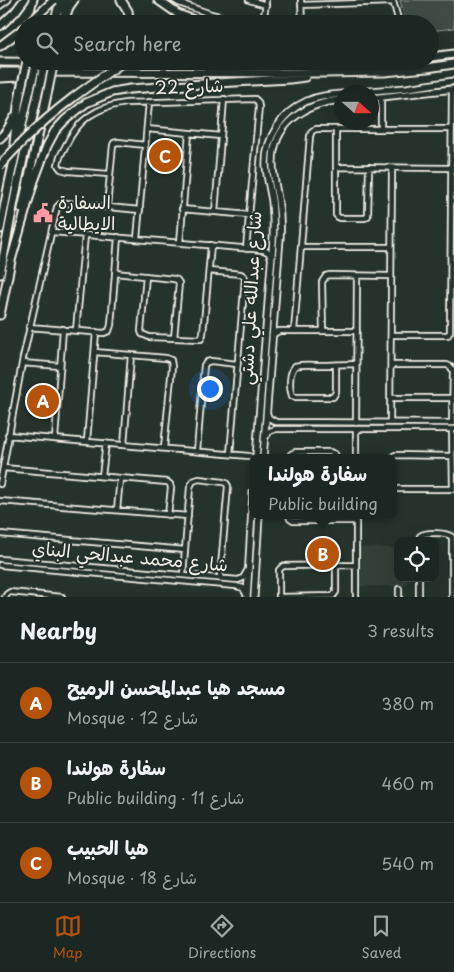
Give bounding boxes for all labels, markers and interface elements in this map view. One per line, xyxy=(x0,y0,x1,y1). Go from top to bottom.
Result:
search box xyxy=(15,15,439,70)
icon: search xyxy=(33,29,61,57)
text: Search here xyxy=(73,29,182,57)
street label: شارع 22 xyxy=(154,71,224,100)
north arrow xyxy=(334,85,379,130)
pin: C xyxy=(149,137,181,175)
place label: السفارة الايطالية xyxy=(58,188,116,236)
public building icon: السفارة الايطالية xyxy=(32,202,54,224)
street label: شارع عبدالله علي دشتي xyxy=(231,210,272,386)
your location xyxy=(197,376,223,402)
pin: A xyxy=(27,382,59,420)
popup xyxy=(249,454,397,519)
text: سفارة هولندا xyxy=(268,459,367,487)
text: Public building xyxy=(268,491,378,515)
street label: شارع محمد عبدالحي البناي xyxy=(31,533,229,582)
pin: B xyxy=(307,535,339,573)
map controls xyxy=(394,537,439,582)
button: locate xyxy=(394,537,439,582)
text: Nearby xyxy=(20,614,97,646)
text: 3 results xyxy=(367,618,434,642)
text: مسجد هيا عبدالمحسن الرميح xyxy=(67,673,286,701)
text: A xyxy=(30,691,42,715)
text: 380 m xyxy=(382,691,434,715)
text: Mosque · شارع 12 xyxy=(67,705,198,729)
text: سفارة هولندا xyxy=(67,753,166,781)
text: B xyxy=(31,771,41,795)
text: 460 m xyxy=(382,771,434,795)
text: Public building · شارع 11 xyxy=(67,785,244,809)
text: هيا الحبيب xyxy=(67,833,148,861)
text: C xyxy=(30,851,42,875)
text: 540 m xyxy=(381,851,434,875)
text: Mosque · شارع 18 xyxy=(67,865,197,889)
tab: Map xyxy=(53,912,83,963)
tab: Directions xyxy=(188,912,256,963)
tab: Saved xyxy=(362,912,401,963)

